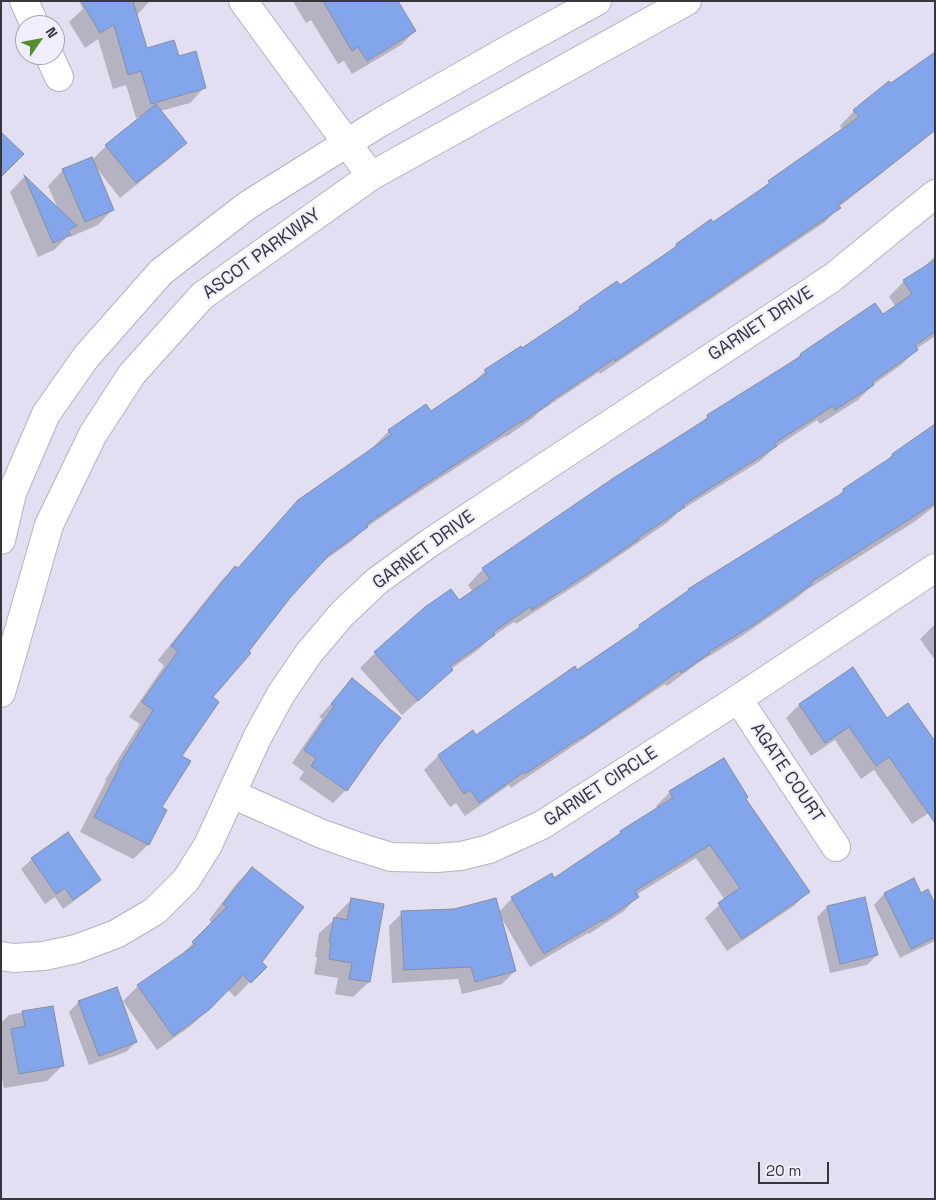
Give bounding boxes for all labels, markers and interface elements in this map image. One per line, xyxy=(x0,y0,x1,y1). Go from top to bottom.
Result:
north arrow xyxy=(15,15,65,65)
text: N xyxy=(42,24,62,41)
street label: ASCOT PARKWAY xyxy=(199,204,325,304)
street label: GARNET DRIVE xyxy=(704,282,818,366)
street label: GARNET DRIVE xyxy=(369,506,479,594)
street label: AGATE COURT xyxy=(746,719,828,827)
street label: GARNET CIRCLE xyxy=(540,742,662,832)
scale bar xyxy=(761,1152,832,1184)
text: 20 m xyxy=(766,1161,801,1180)

